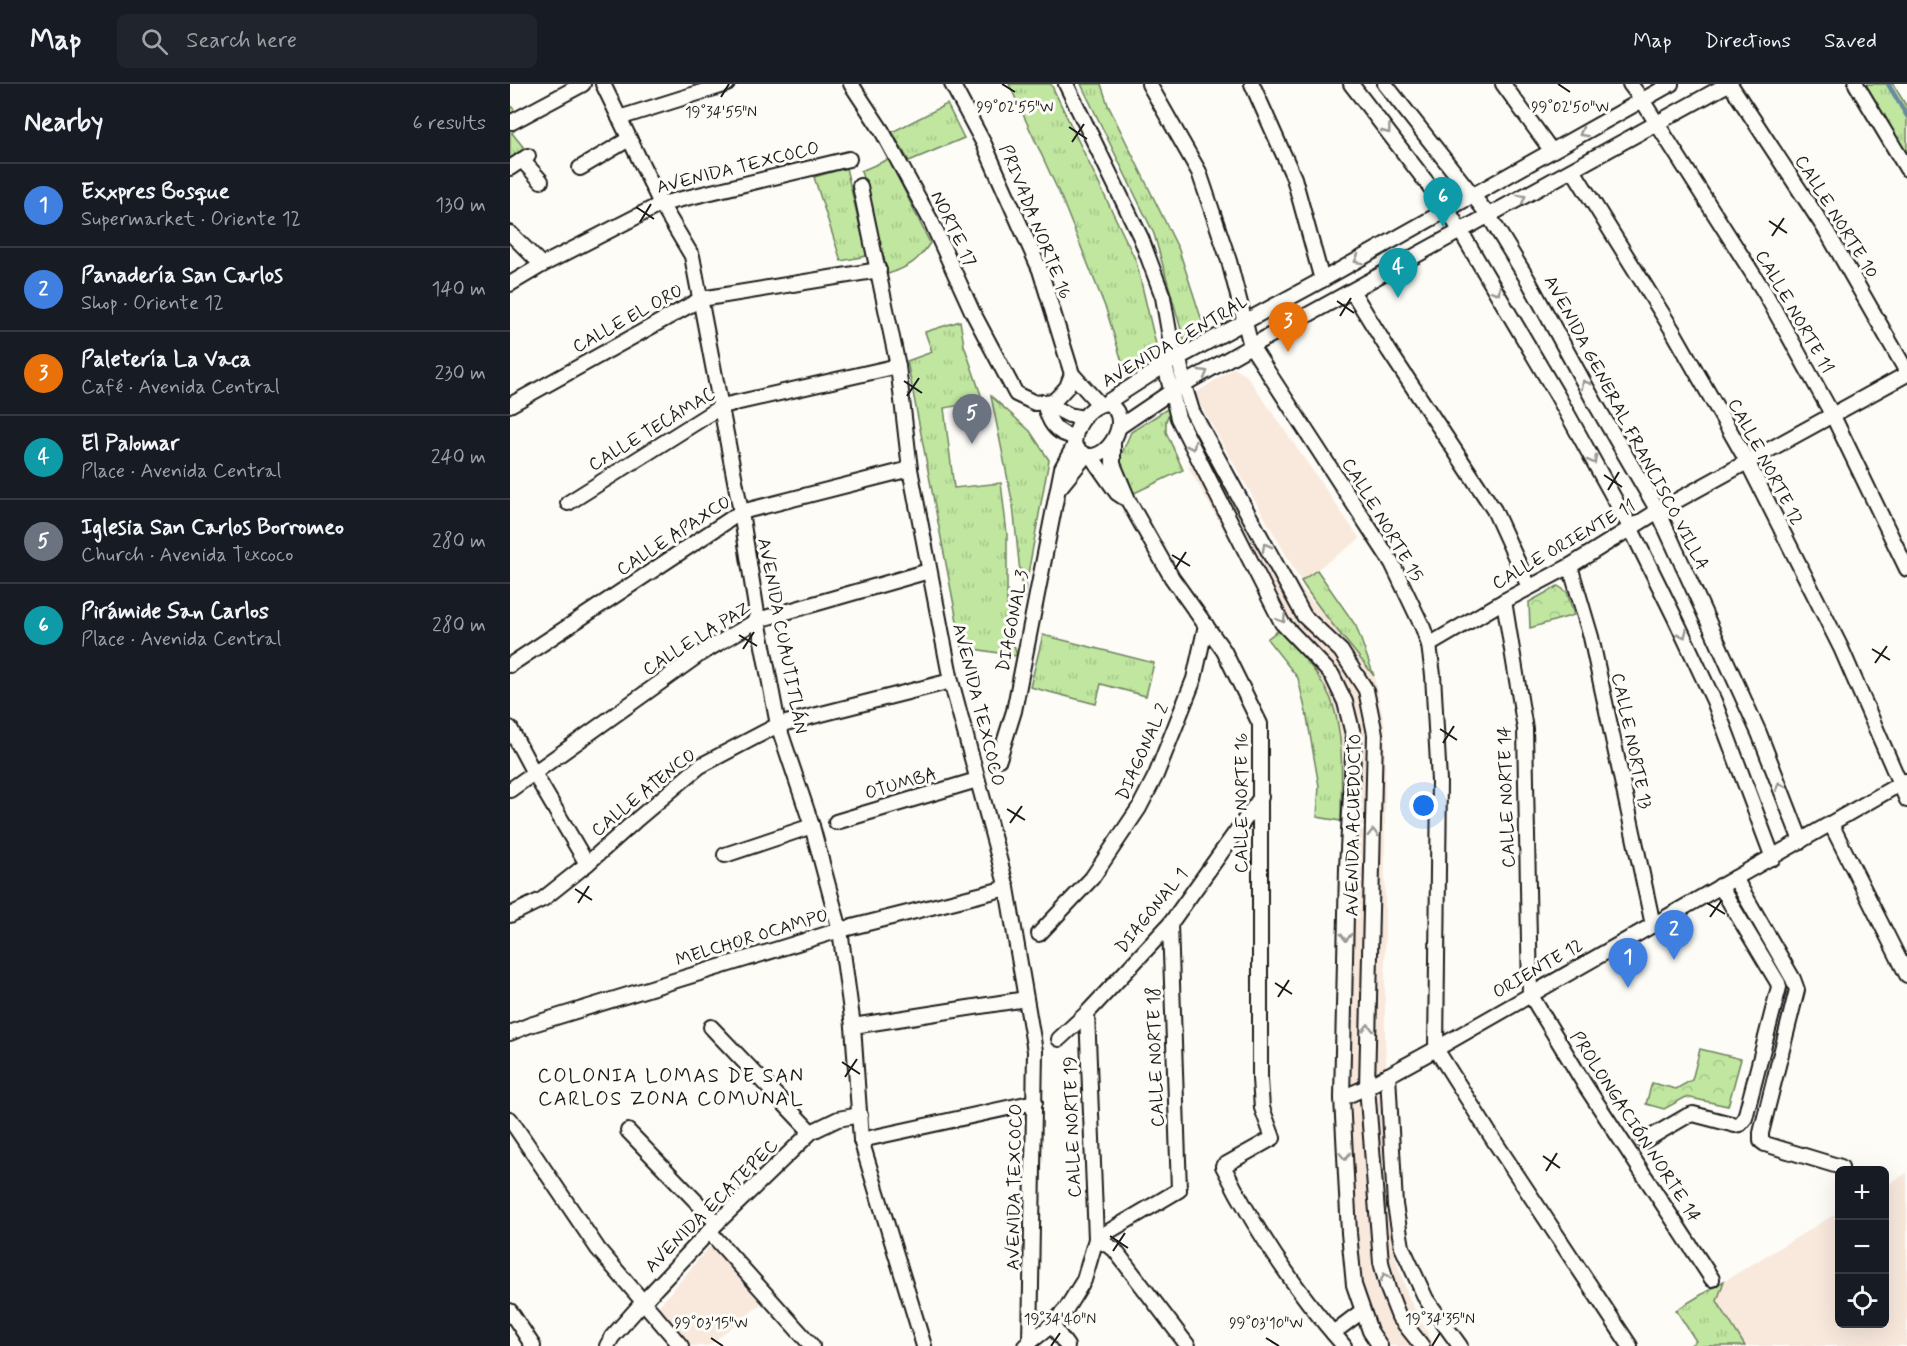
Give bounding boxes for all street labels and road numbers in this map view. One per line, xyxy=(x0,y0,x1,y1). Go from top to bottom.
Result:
street label: AVENIDA TEXCOCO xyxy=(654,136,822,200)
street label: PRIVADA NORTE 16 xyxy=(993,141,1077,303)
street label: CALLE NORTE 10 xyxy=(1788,151,1884,283)
street label: NORTE 17 xyxy=(924,187,982,271)
street label: CALLE NORTE 11 xyxy=(1749,246,1839,378)
street label: AVENIDA GENERAL FRANCISCO VILLA xyxy=(1538,271,1714,575)
street label: CALLE EL ORO xyxy=(569,279,687,359)
street label: AVENIDA CENTRAL xyxy=(1098,290,1252,394)
street label: CALLE TECÁMAC xyxy=(584,383,720,477)
street label: CALLE NORTE 12 xyxy=(1721,394,1809,530)
street label: CALLE NORTE 15 xyxy=(1336,454,1428,586)
street label: CALLE APAXCO xyxy=(612,490,736,582)
street label: CALLE ORIENTE 11 xyxy=(1488,494,1640,596)
street label: AVENIDA CUAUTITLÁN xyxy=(751,536,813,736)
street label: DIAGONAL 3 xyxy=(991,568,1035,674)
street label: CALLE LA PAZ xyxy=(638,596,756,682)
street label: AVENIDA TEXCOCO xyxy=(946,621,1010,789)
street label: CALLE NORTE 13 xyxy=(1605,671,1657,812)
street label: DIAGONAL 2 xyxy=(1111,700,1175,804)
street label: CALLE NORTE 14 xyxy=(1493,726,1521,868)
street label: CALLE NORTE 16 xyxy=(1230,733,1254,873)
street label: AVENIDA ACUEDUCTO xyxy=(1340,733,1368,917)
street label: CALLE ATENCO xyxy=(587,743,701,843)
street label: OTUMBA xyxy=(862,762,940,806)
street label: DIAGONAL 1 xyxy=(1110,863,1194,959)
street label: MELCHOR OCAMPO xyxy=(673,903,831,973)
street label: ORIENTE 12 xyxy=(1488,933,1588,1005)
street label: CALLE NORTE 18 xyxy=(1142,986,1170,1128)
street label: PROLONGACIÓN NORTE 14 xyxy=(1564,1027,1706,1227)
street label: CALLE NORTE 19 xyxy=(1059,1056,1087,1198)
street label: AVENIDA TEXCOCO xyxy=(1002,1103,1028,1271)
street label: AVENIDA ECATEPEC xyxy=(640,1134,784,1278)

